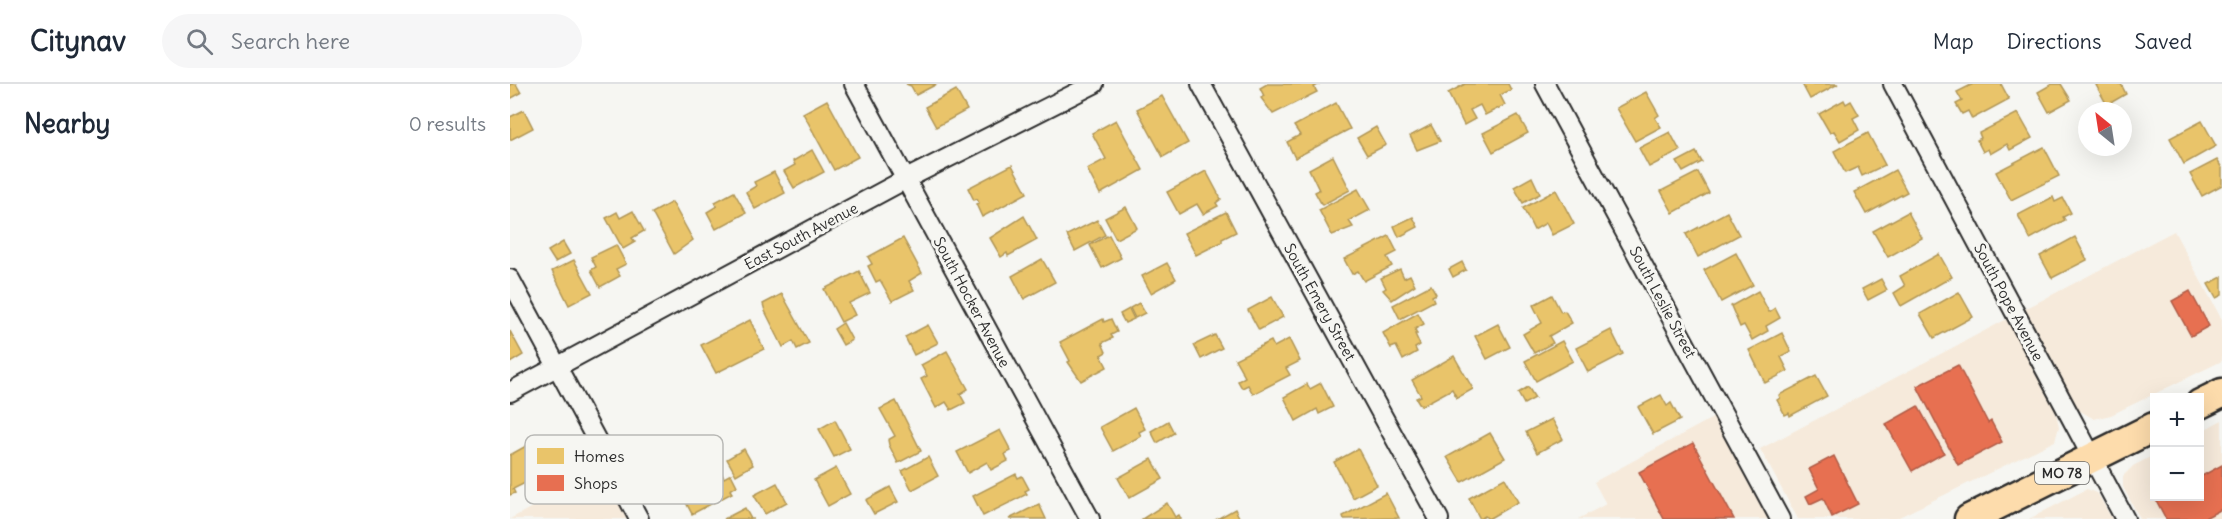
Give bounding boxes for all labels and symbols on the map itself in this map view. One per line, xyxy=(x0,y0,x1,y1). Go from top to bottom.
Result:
north arrow xyxy=(2078,102,2132,156)
street label: East South Avenue xyxy=(741,198,861,274)
street label: South Hocker Avenue xyxy=(930,233,1014,371)
street label: South Emery Street xyxy=(1280,240,1360,364)
street label: South Pope Avenue xyxy=(1970,240,2048,364)
street label: South Leslie Street xyxy=(1626,243,1700,361)
legend xyxy=(525,435,723,504)
text: Homes xyxy=(574,446,624,466)
road number: MO 78 xyxy=(2035,462,2089,484)
text: Shops xyxy=(574,473,618,493)

